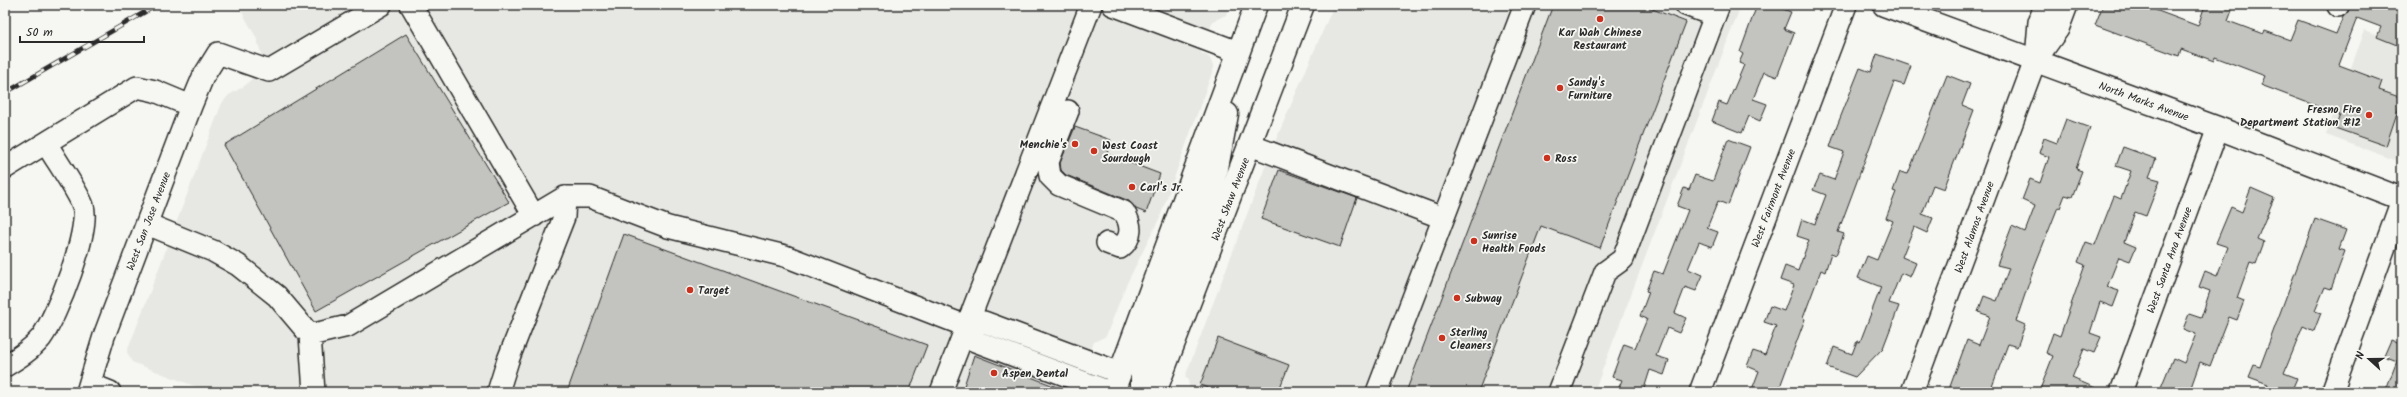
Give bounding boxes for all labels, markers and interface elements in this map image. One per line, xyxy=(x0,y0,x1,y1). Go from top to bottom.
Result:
marker: Kar Wah Chinese Restaurant xyxy=(1595,14,1605,24)
scale bar xyxy=(20,18,144,44)
text: 50 m xyxy=(26,23,53,42)
place label: Kar Wah Chinese Restaurant xyxy=(1559,24,1642,55)
place label: Sandy's Furniture xyxy=(1568,74,1613,105)
street label: North Marks Avenue xyxy=(2096,77,2191,127)
marker: Sandy's Furniture xyxy=(1555,83,1565,93)
place label: Fresno Fire Department Station #12 xyxy=(2240,101,2362,132)
marker: Fresno Fire Department Station #12 xyxy=(2364,110,2374,120)
place label: Menchie's xyxy=(1020,136,1068,154)
place label: West Coast Sourdough xyxy=(1102,137,1159,168)
marker: Menchie's xyxy=(1070,139,1080,149)
marker: West Coast Sourdough xyxy=(1089,146,1099,156)
street label: West Fairmont Avenue xyxy=(1747,146,1801,250)
place label: Ross xyxy=(1555,150,1578,168)
marker: Ross xyxy=(1542,153,1552,163)
street label: West Shaw Avenue xyxy=(1207,155,1255,244)
street label: West San Jose Avenue xyxy=(122,169,176,273)
place label: Carl's Jr. xyxy=(1140,179,1183,197)
street label: West Alamos Avenue xyxy=(1950,179,2000,276)
marker: Carl's Jr. xyxy=(1127,182,1137,192)
street label: West Santa Ana Avenue xyxy=(2142,205,2198,316)
place label: Sunrise Health Foods xyxy=(1482,227,1546,258)
marker: Sunrise Health Foods xyxy=(1469,236,1479,246)
place label: Target xyxy=(698,282,730,300)
marker: Target xyxy=(685,285,695,295)
place label: Subway xyxy=(1465,290,1502,308)
marker: Subway xyxy=(1452,293,1462,303)
place label: Sterling Cleaners xyxy=(1450,324,1492,355)
marker: Sterling Cleaners xyxy=(1437,333,1447,343)
north arrow xyxy=(2349,339,2389,379)
text: N xyxy=(2351,349,2370,362)
place label: Aspen Dental xyxy=(1002,365,1068,383)
marker: Aspen Dental xyxy=(989,368,999,378)

